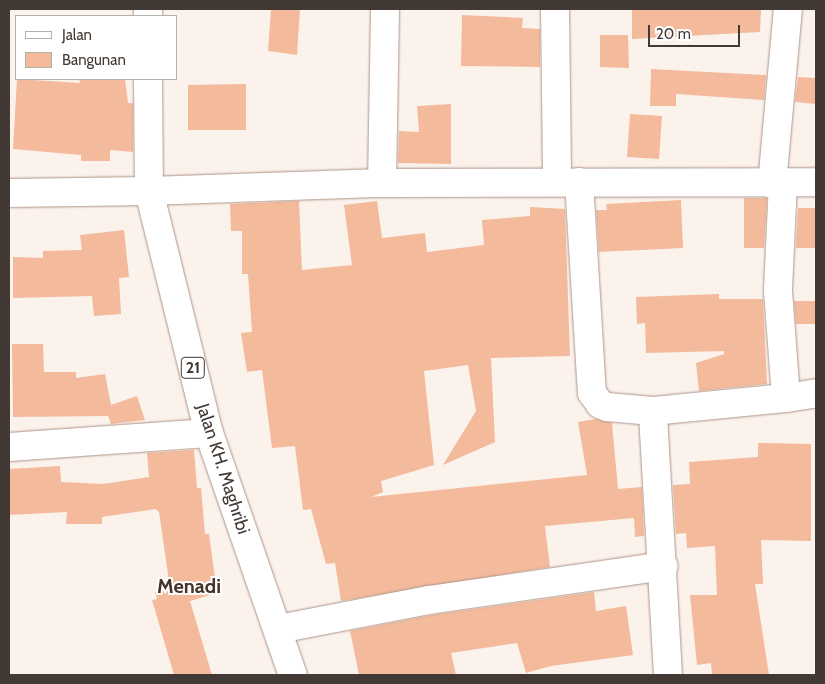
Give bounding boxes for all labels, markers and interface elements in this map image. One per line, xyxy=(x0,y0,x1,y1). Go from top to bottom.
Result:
legend xyxy=(15,15,178,80)
scale bar xyxy=(650,15,742,47)
text: 20 m xyxy=(656,25,691,43)
text: Jalan xyxy=(62,26,92,44)
text: Bangunan xyxy=(62,51,126,69)
road number: 21 xyxy=(180,354,206,382)
street label: Jalan KH. Maghribi xyxy=(192,401,254,537)
district label: Menadi xyxy=(157,574,221,598)

